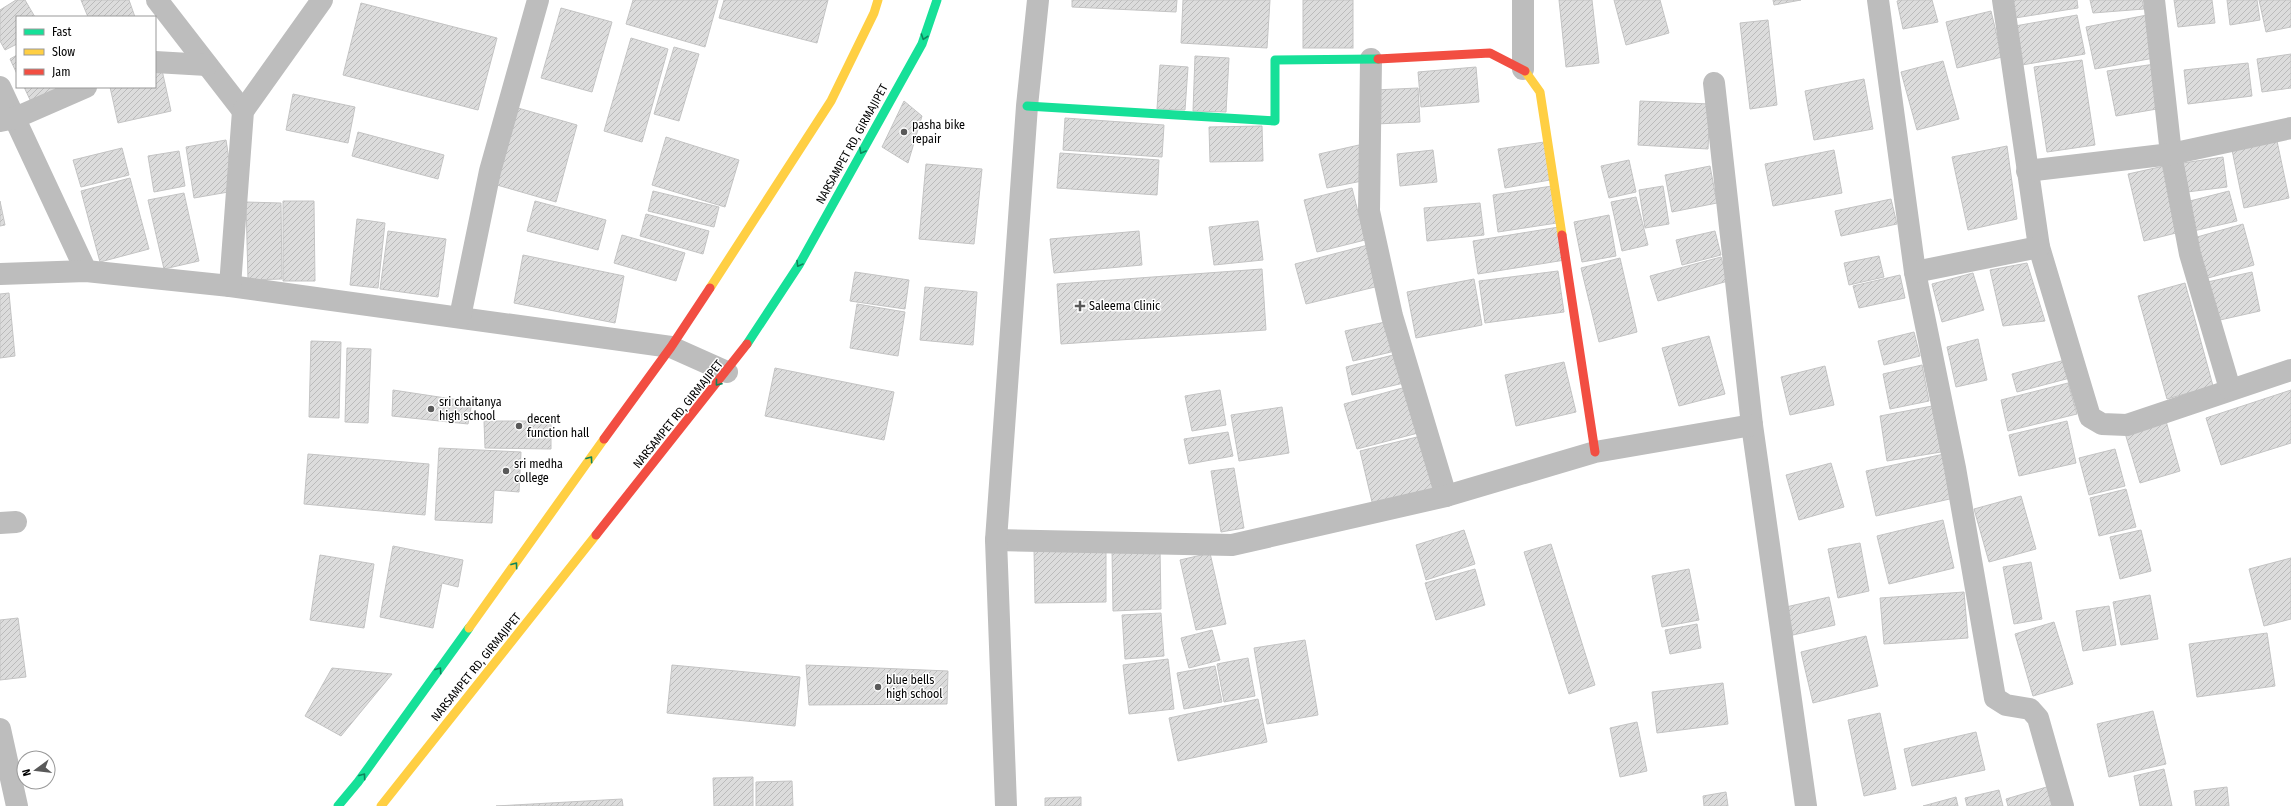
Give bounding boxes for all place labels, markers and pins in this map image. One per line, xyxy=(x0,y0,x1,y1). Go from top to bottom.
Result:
place label: pasha bike repair xyxy=(912,118,965,146)
marker: pasha bike repair xyxy=(899,127,909,137)
place label: Saleema Clinic xyxy=(1089,299,1160,313)
marker: Saleema Clinic xyxy=(1074,300,1086,312)
place label: sri chaitanya high school xyxy=(439,395,502,423)
marker: sri chaitanya high school xyxy=(426,404,436,414)
place label: decent function hall xyxy=(527,412,589,440)
marker: decent function hall xyxy=(514,421,524,431)
place label: sri medha college xyxy=(514,457,563,485)
marker: sri medha college xyxy=(501,466,511,476)
place label: blue bells high school xyxy=(886,673,943,701)
marker: blue bells high school xyxy=(873,682,883,692)

